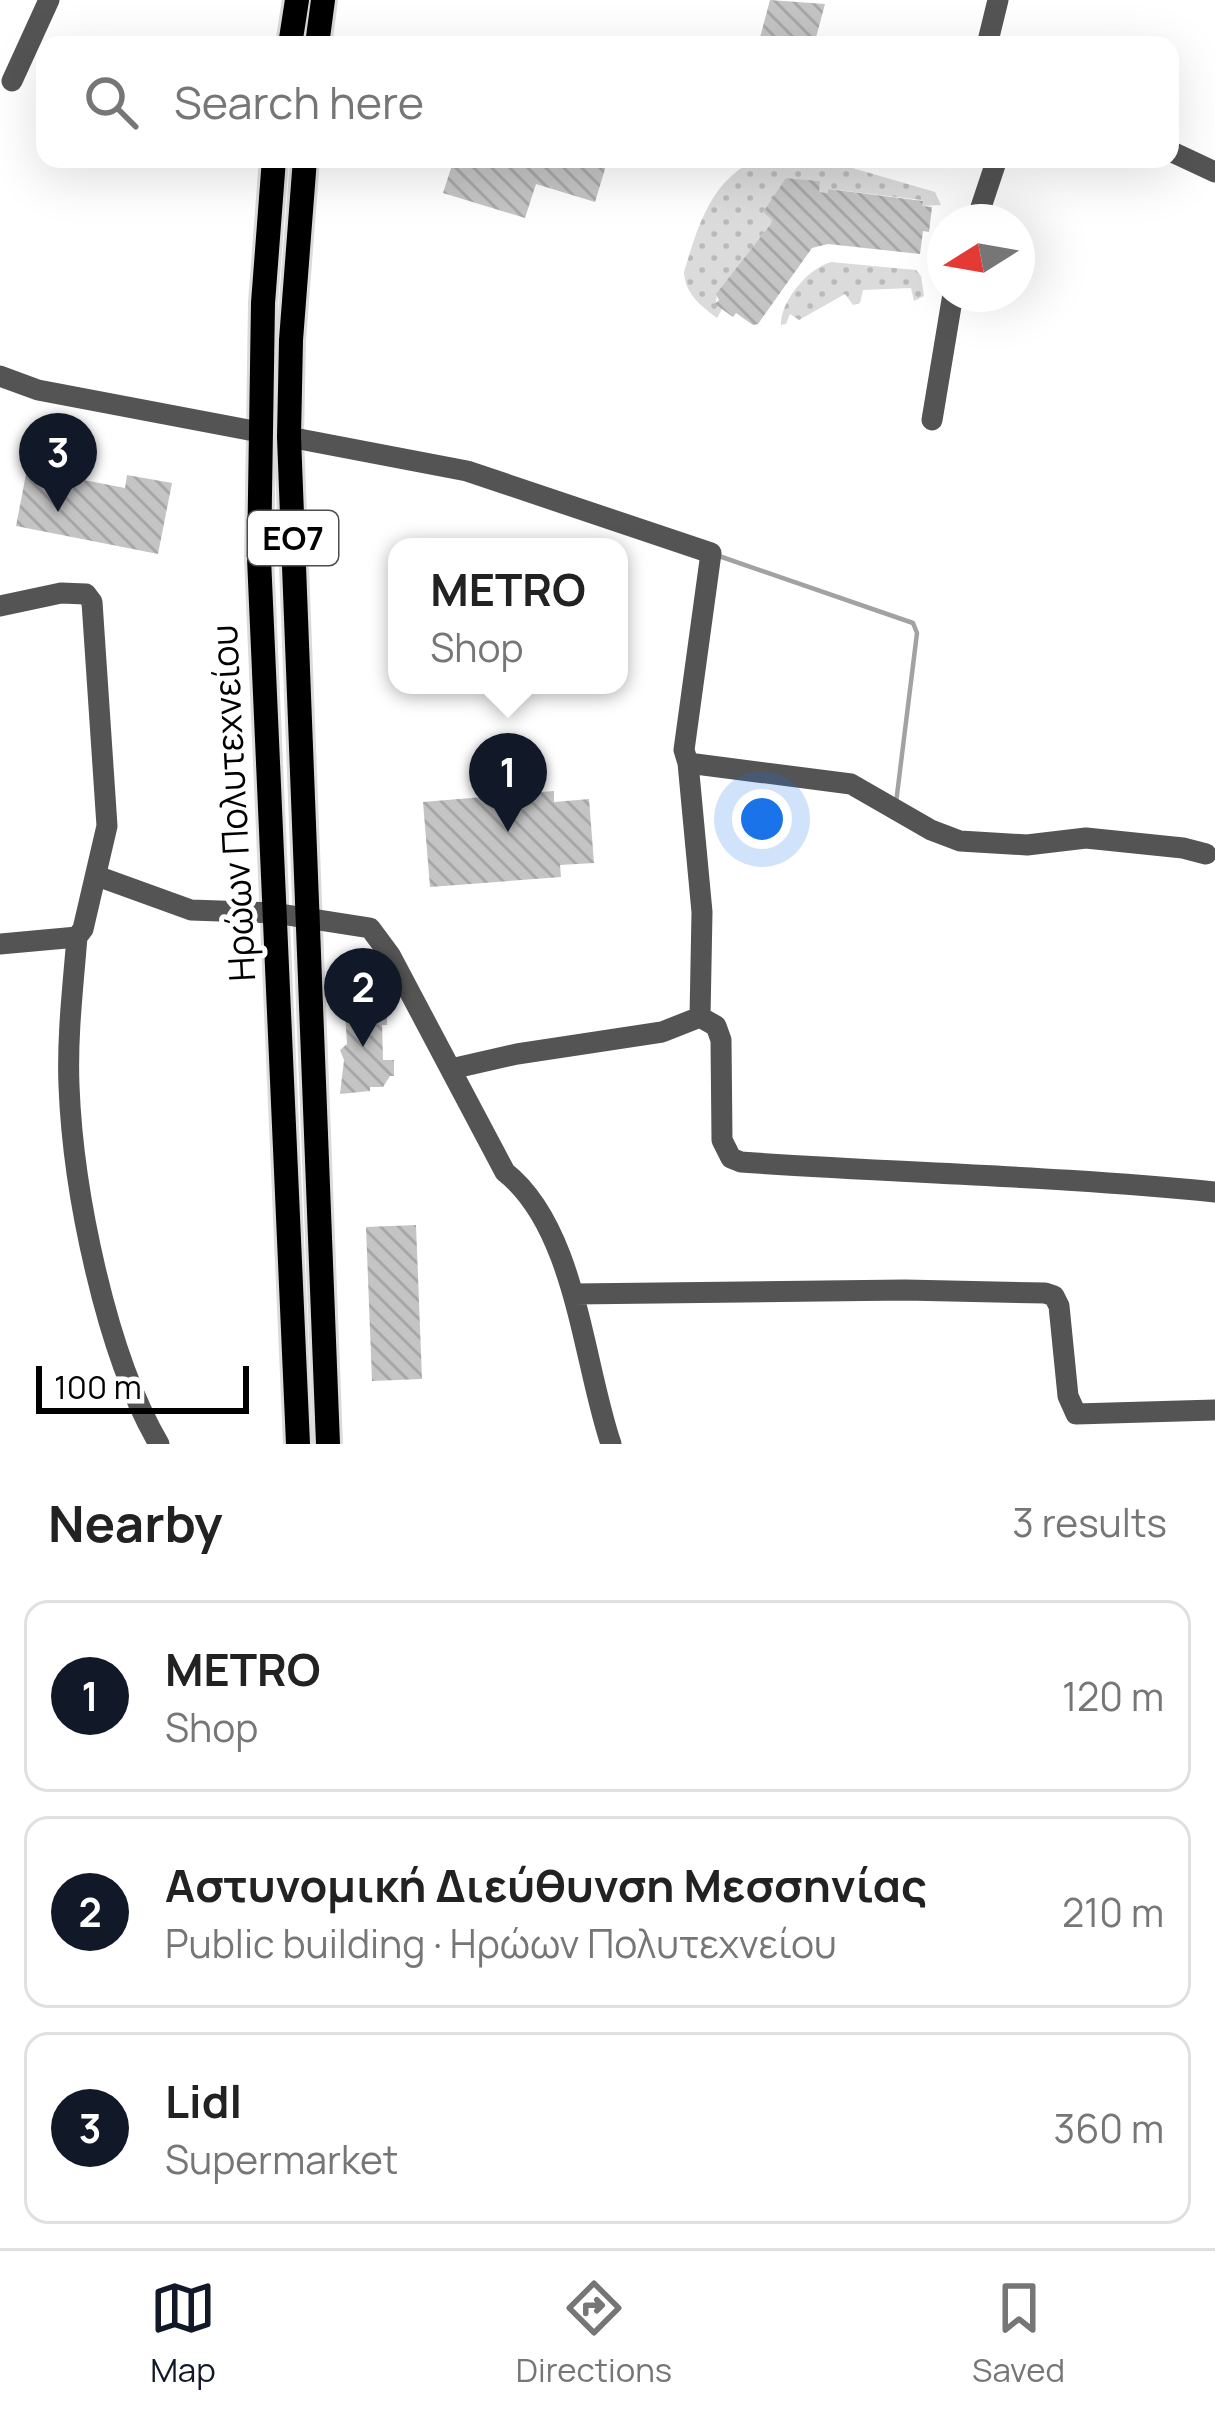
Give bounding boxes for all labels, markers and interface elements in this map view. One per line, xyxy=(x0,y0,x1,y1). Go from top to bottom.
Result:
search box xyxy=(36,36,1179,168)
icon: search xyxy=(78,69,144,135)
text: Search here xyxy=(174,71,424,133)
north arrow xyxy=(927,204,1035,312)
pin: 3 xyxy=(19,413,97,512)
road number: ΕΟ7 xyxy=(248,511,338,565)
popup xyxy=(388,538,628,694)
text: METRO xyxy=(430,558,586,620)
text: Shop xyxy=(430,620,524,674)
street label: Ηρώων Πολυτεχνείου xyxy=(199,623,266,983)
pin: 1 xyxy=(469,733,547,832)
your location xyxy=(732,789,792,849)
pin: 2 xyxy=(324,948,402,1047)
scale bar xyxy=(36,1360,249,1413)
text: 100 m xyxy=(54,1364,142,1409)
text: Nearby xyxy=(48,1488,223,1557)
text: 3 results xyxy=(1012,1495,1167,1549)
text: METRO xyxy=(165,1638,321,1700)
text: 1 xyxy=(81,1669,99,1723)
text: 120 m xyxy=(1062,1669,1164,1723)
text: Shop xyxy=(165,1700,258,1754)
text: Αστυνομική Διεύθυνση Μεσσηνίας xyxy=(165,1854,927,1916)
text: 2 xyxy=(78,1885,102,1939)
text: 210 m xyxy=(1062,1885,1164,1939)
text: Public building · Ηρώων Πολυτεχνείου xyxy=(165,1916,837,1970)
text: Lidl xyxy=(165,2070,242,2132)
text: 3 xyxy=(79,2101,101,2155)
text: 360 m xyxy=(1054,2101,1164,2155)
text: Supermarket xyxy=(165,2132,398,2186)
tab: Map xyxy=(150,2275,216,2392)
tab: Directions xyxy=(516,2275,672,2392)
tab: Saved xyxy=(972,2275,1065,2392)

